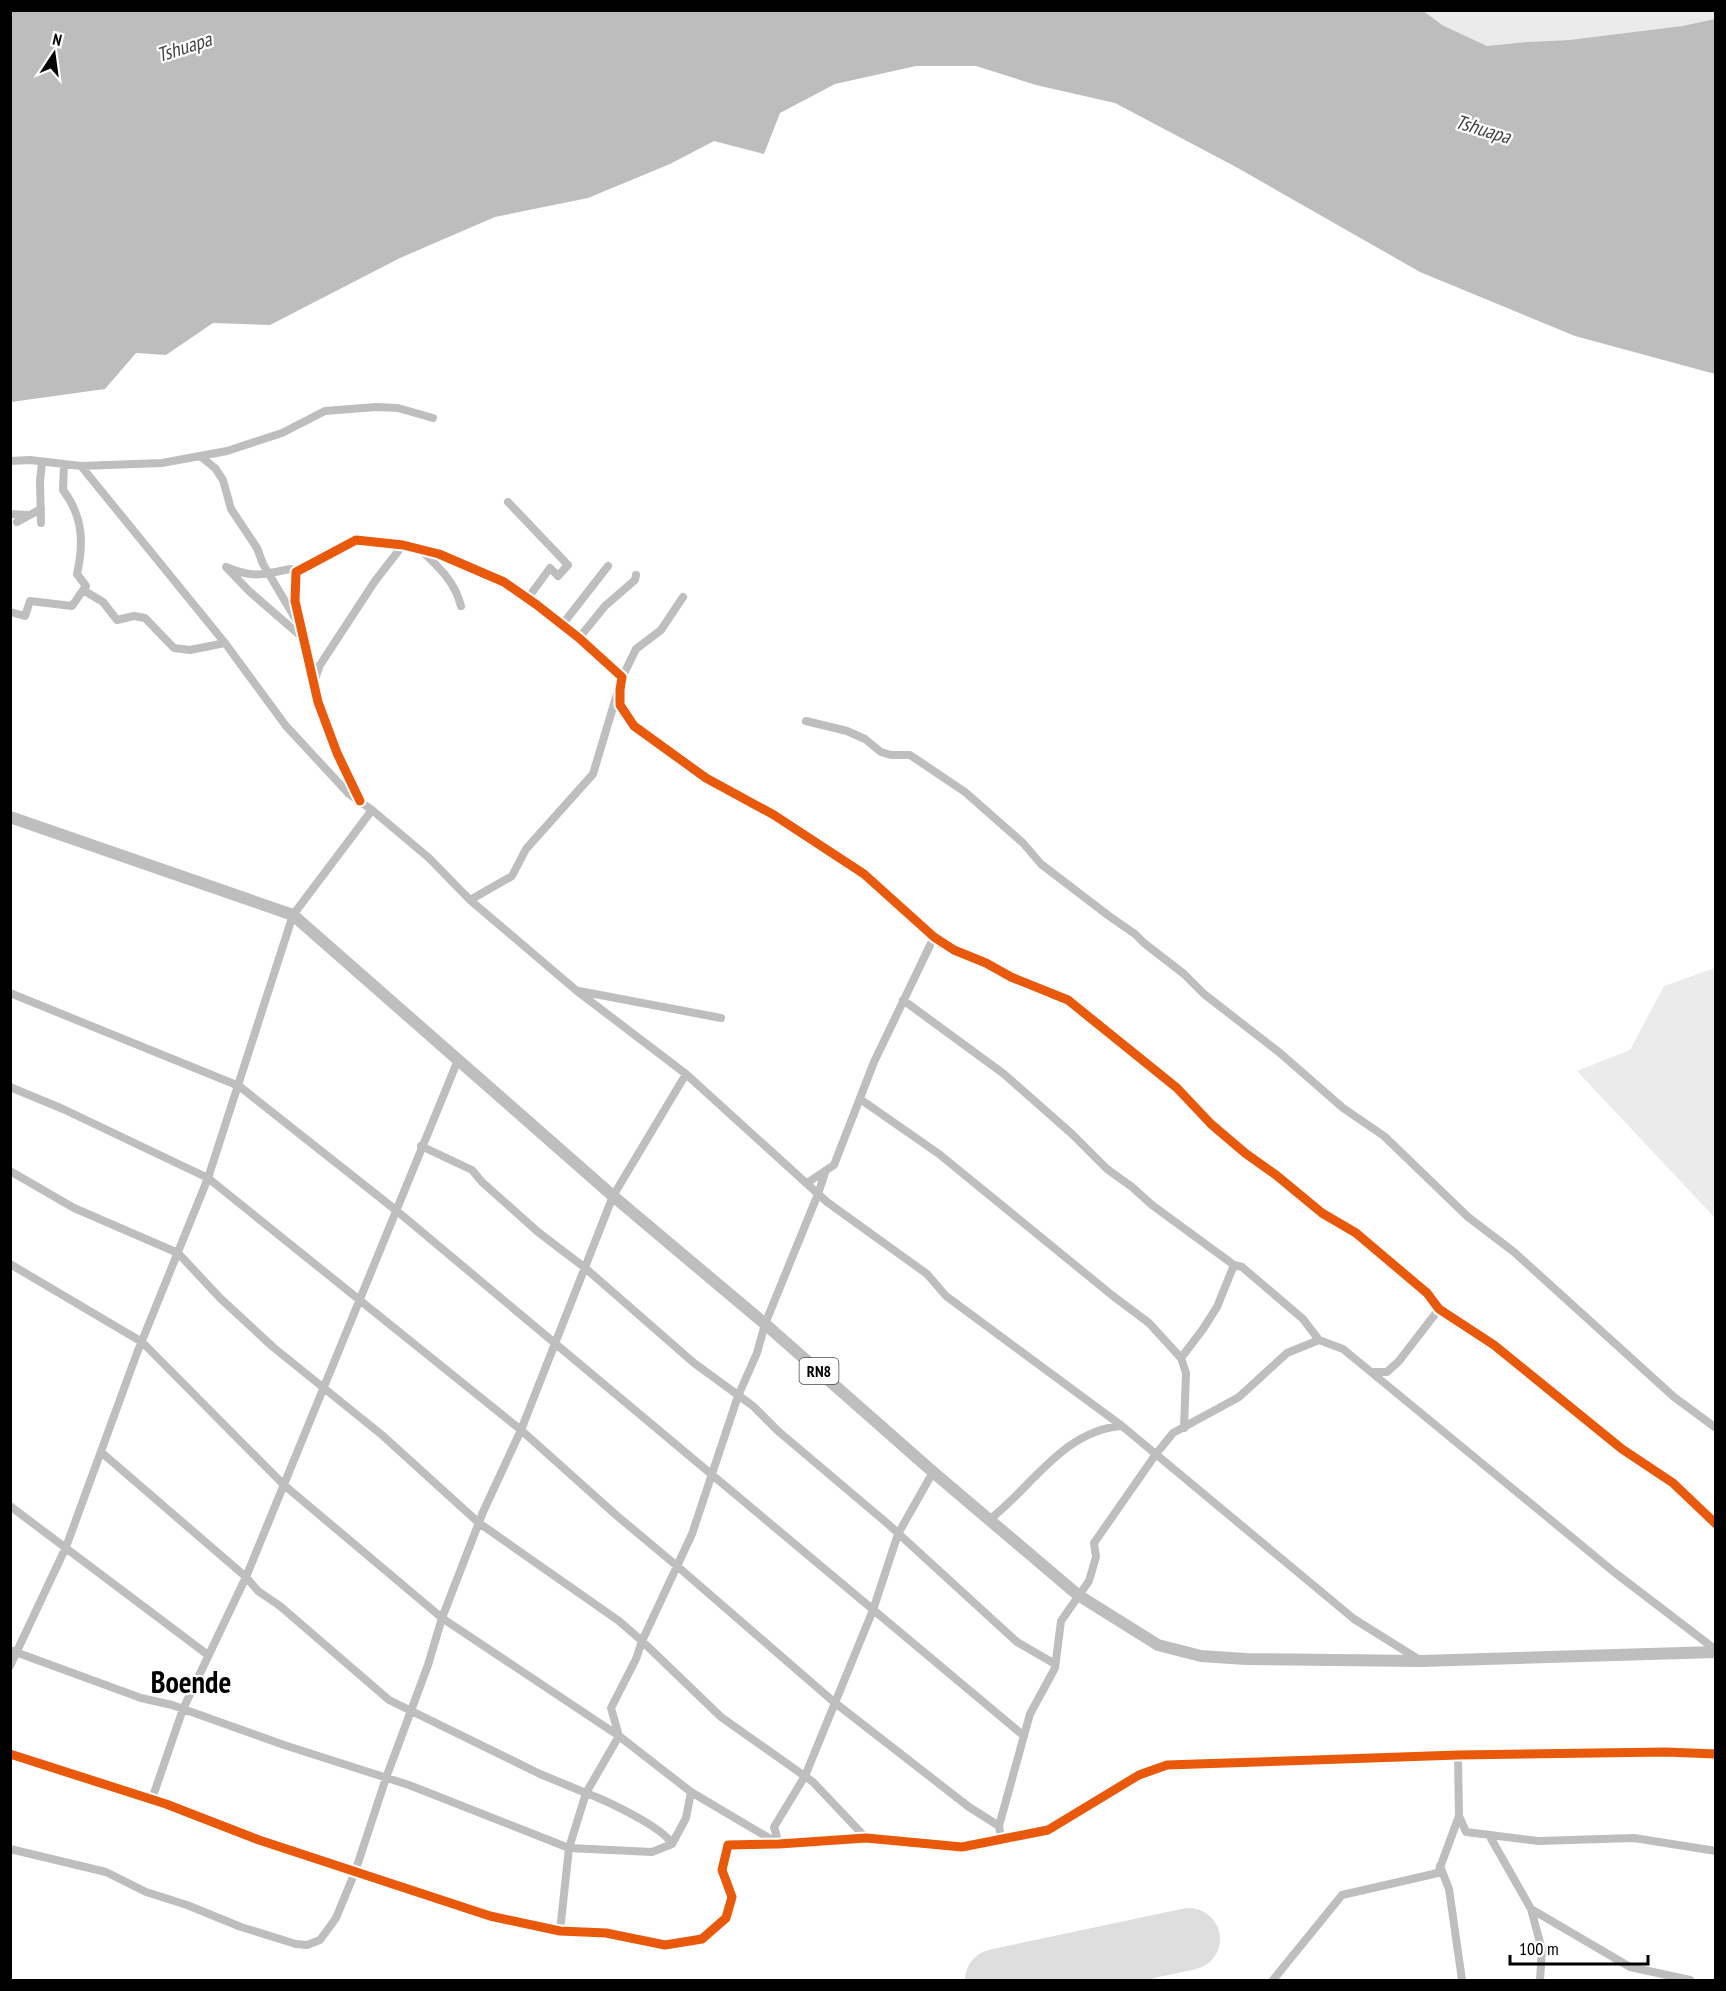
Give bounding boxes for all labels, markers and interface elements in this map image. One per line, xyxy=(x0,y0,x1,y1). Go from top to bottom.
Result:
north arrow xyxy=(24,24,84,84)
water label: Tshuapa xyxy=(153,26,216,68)
text: N xyxy=(51,29,64,50)
water label: Tshuapa xyxy=(1452,108,1515,150)
road number: RN8 xyxy=(800,1358,838,1384)
district label: Boende xyxy=(151,1662,231,1701)
scale bar xyxy=(1510,1928,1648,1966)
text: 100 m xyxy=(1519,1937,1559,1960)

